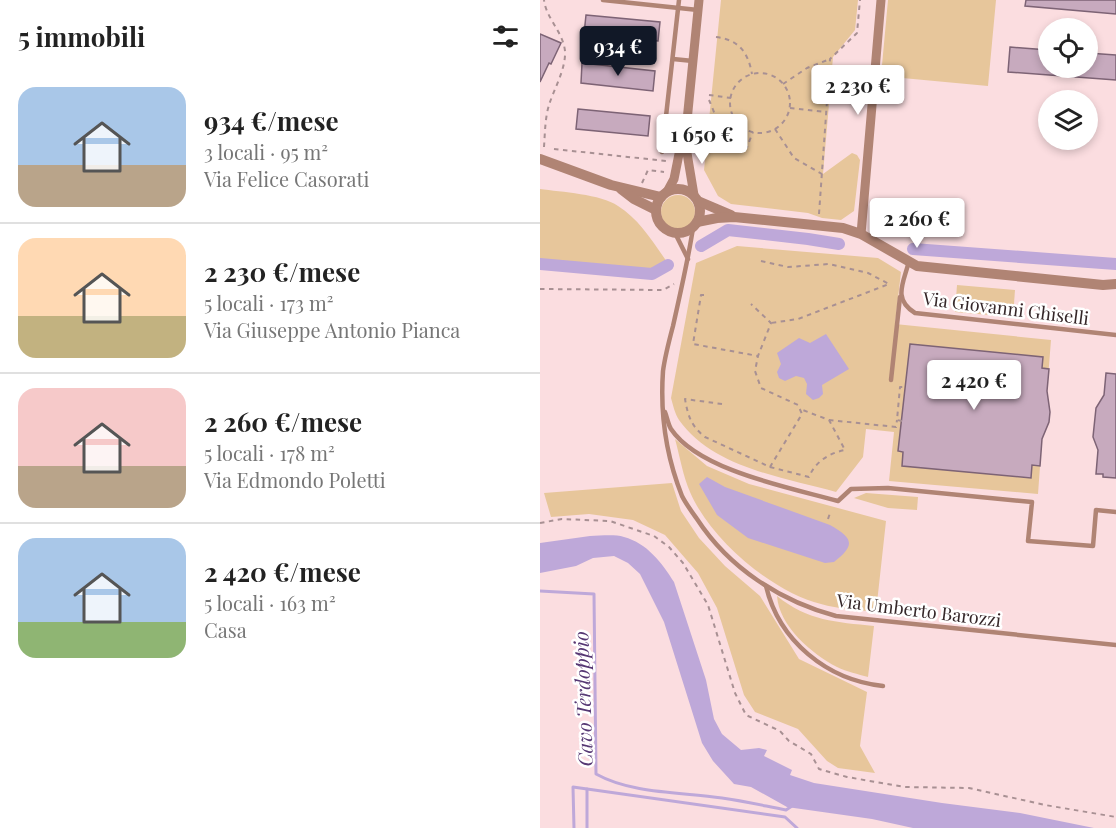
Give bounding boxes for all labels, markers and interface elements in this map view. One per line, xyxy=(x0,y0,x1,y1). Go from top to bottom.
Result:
map controls xyxy=(1038,18,1098,150)
button: locate xyxy=(1038,18,1098,78)
text: 5 immobili xyxy=(18,19,145,54)
icon: filters xyxy=(489,20,522,53)
pin: 934 € xyxy=(576,26,660,77)
text: 934 € xyxy=(594,32,642,59)
pin: 2 230 € xyxy=(803,65,913,116)
text: 2 230 € xyxy=(825,71,891,98)
button: layers xyxy=(1038,90,1098,150)
text: 934 €/mese xyxy=(204,103,339,138)
icon: home xyxy=(66,111,138,183)
pin: 1 650 € xyxy=(647,114,757,165)
text: 1 650 € xyxy=(670,120,734,147)
text: 3 locali · 95 m² xyxy=(204,138,328,165)
text: Via Felice Casorati xyxy=(204,165,369,192)
pin: 2 260 € xyxy=(862,198,972,249)
text: 2 260 € xyxy=(884,204,950,231)
text: 2 230 €/mese xyxy=(204,254,360,289)
icon: home xyxy=(66,262,138,334)
street label: Via Giovanni Ghiselli xyxy=(921,286,1090,330)
text: 5 locali · 173 m² xyxy=(204,289,333,316)
text: Via Giuseppe Antonio Pianca xyxy=(204,316,460,343)
pin: 2 420 € xyxy=(919,360,1029,411)
text: 2 420 € xyxy=(941,366,1007,393)
text: 2 260 €/mese xyxy=(204,404,362,439)
icon: home xyxy=(66,412,138,484)
text: 5 locali · 178 m² xyxy=(204,439,335,466)
text: Via Edmondo Poletti xyxy=(204,466,386,493)
text: 2 420 €/mese xyxy=(204,554,361,589)
icon: home xyxy=(66,562,138,634)
street label: Via Umberto Barozzi xyxy=(834,588,1003,632)
text: 5 locali · 163 m² xyxy=(204,589,336,616)
text: Casa xyxy=(204,616,247,643)
water label: Cavo Terdoppio xyxy=(566,631,598,767)

